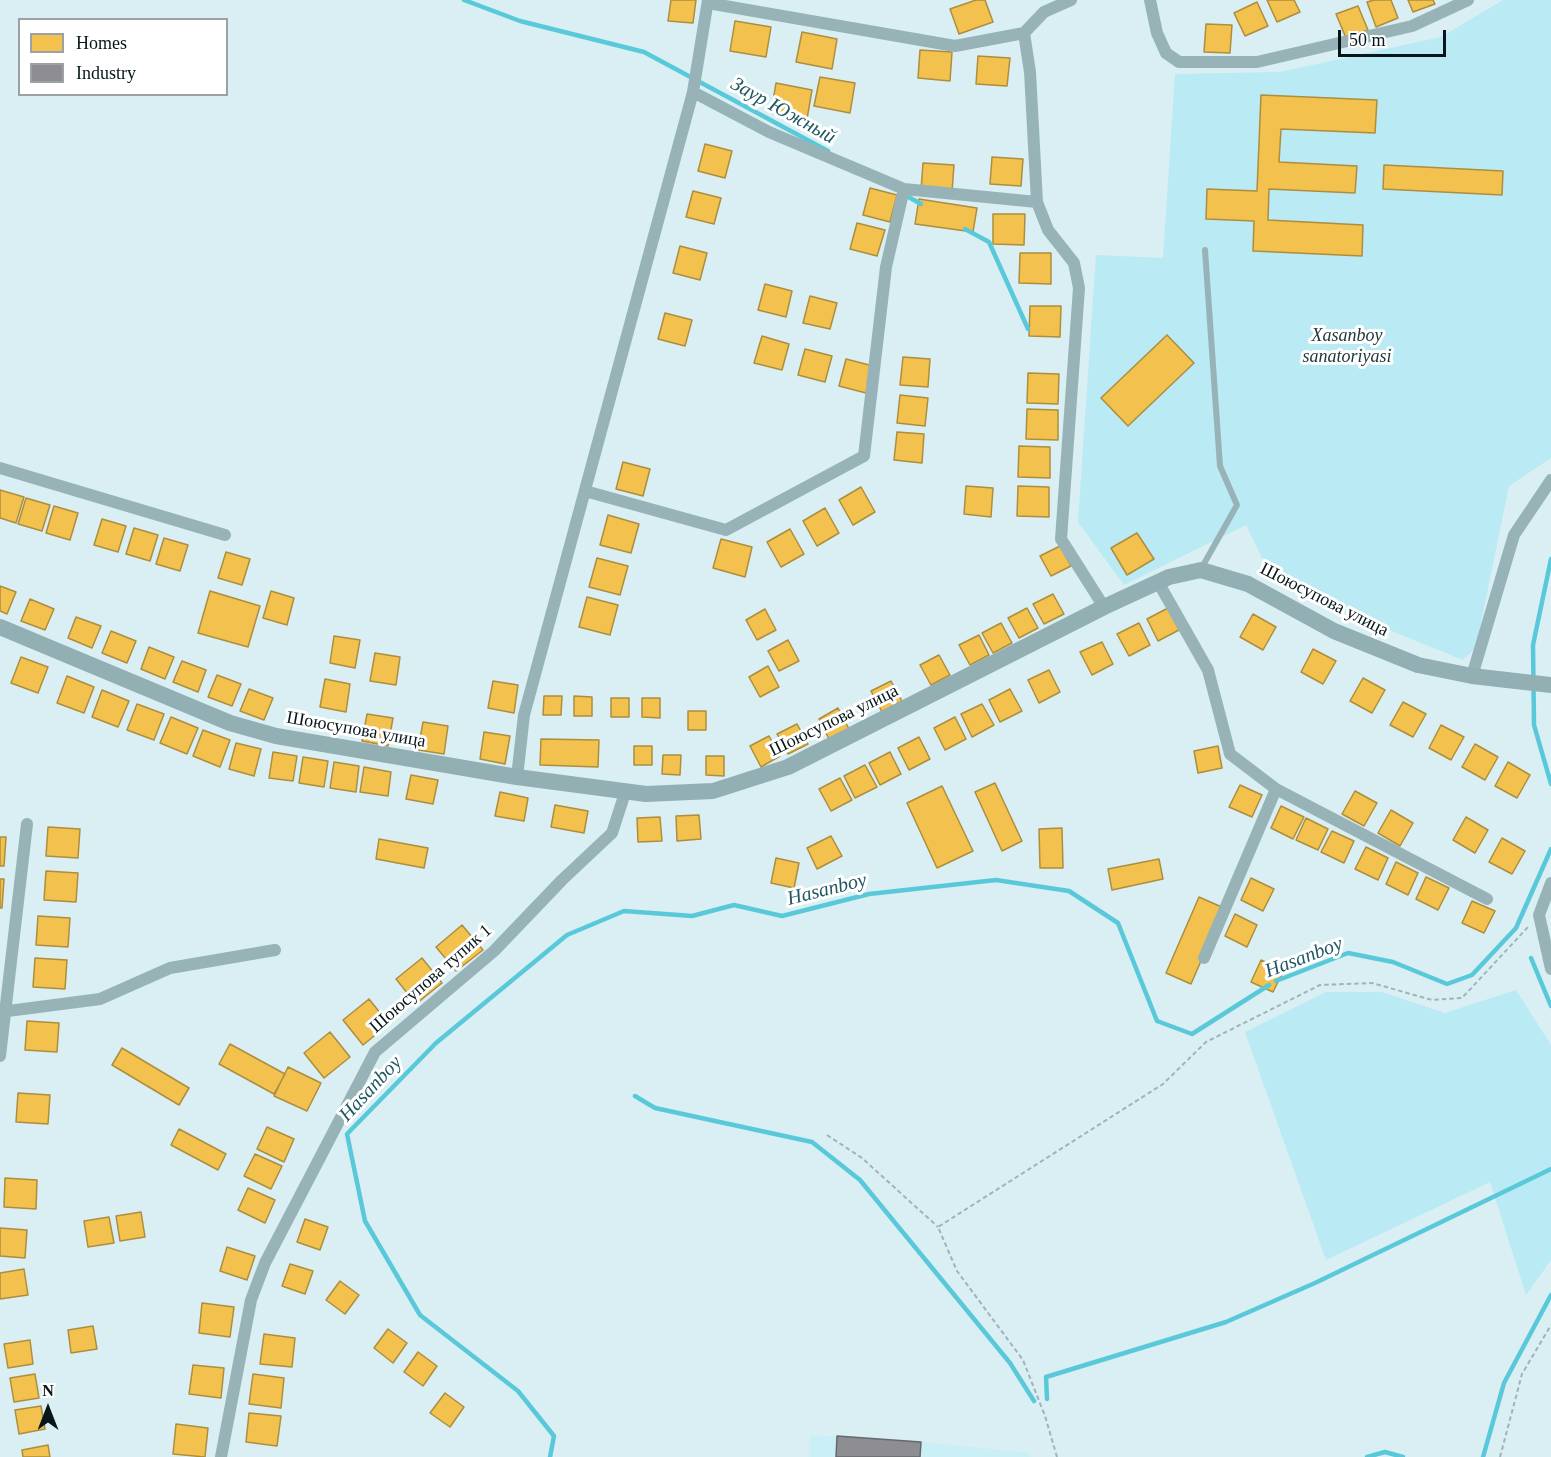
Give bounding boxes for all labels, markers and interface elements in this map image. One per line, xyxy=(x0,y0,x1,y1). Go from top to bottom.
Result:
legend xyxy=(18,18,228,96)
scale bar xyxy=(1341,18,1449,56)
text: 50 m xyxy=(1349,30,1386,50)
text: Homes xyxy=(76,33,127,53)
text: Industry xyxy=(76,63,136,83)
water label: Заур Южный xyxy=(726,72,840,150)
park label: Xasanboy sanatoriyasi xyxy=(1302,325,1392,368)
street label: Шоюсупова улица xyxy=(1256,558,1392,642)
street label: Шоюсупова улица xyxy=(766,680,902,762)
street label: Шоюсупова улица xyxy=(285,707,427,753)
water label: Hasanboy xyxy=(785,869,869,911)
street label: Шоюсупова тупик 1 xyxy=(365,920,497,1038)
water label: Hasanboy xyxy=(1262,932,1346,984)
water label: Hasanboy xyxy=(335,1051,407,1127)
north arrow xyxy=(18,1379,78,1439)
text: N xyxy=(42,1382,54,1399)

